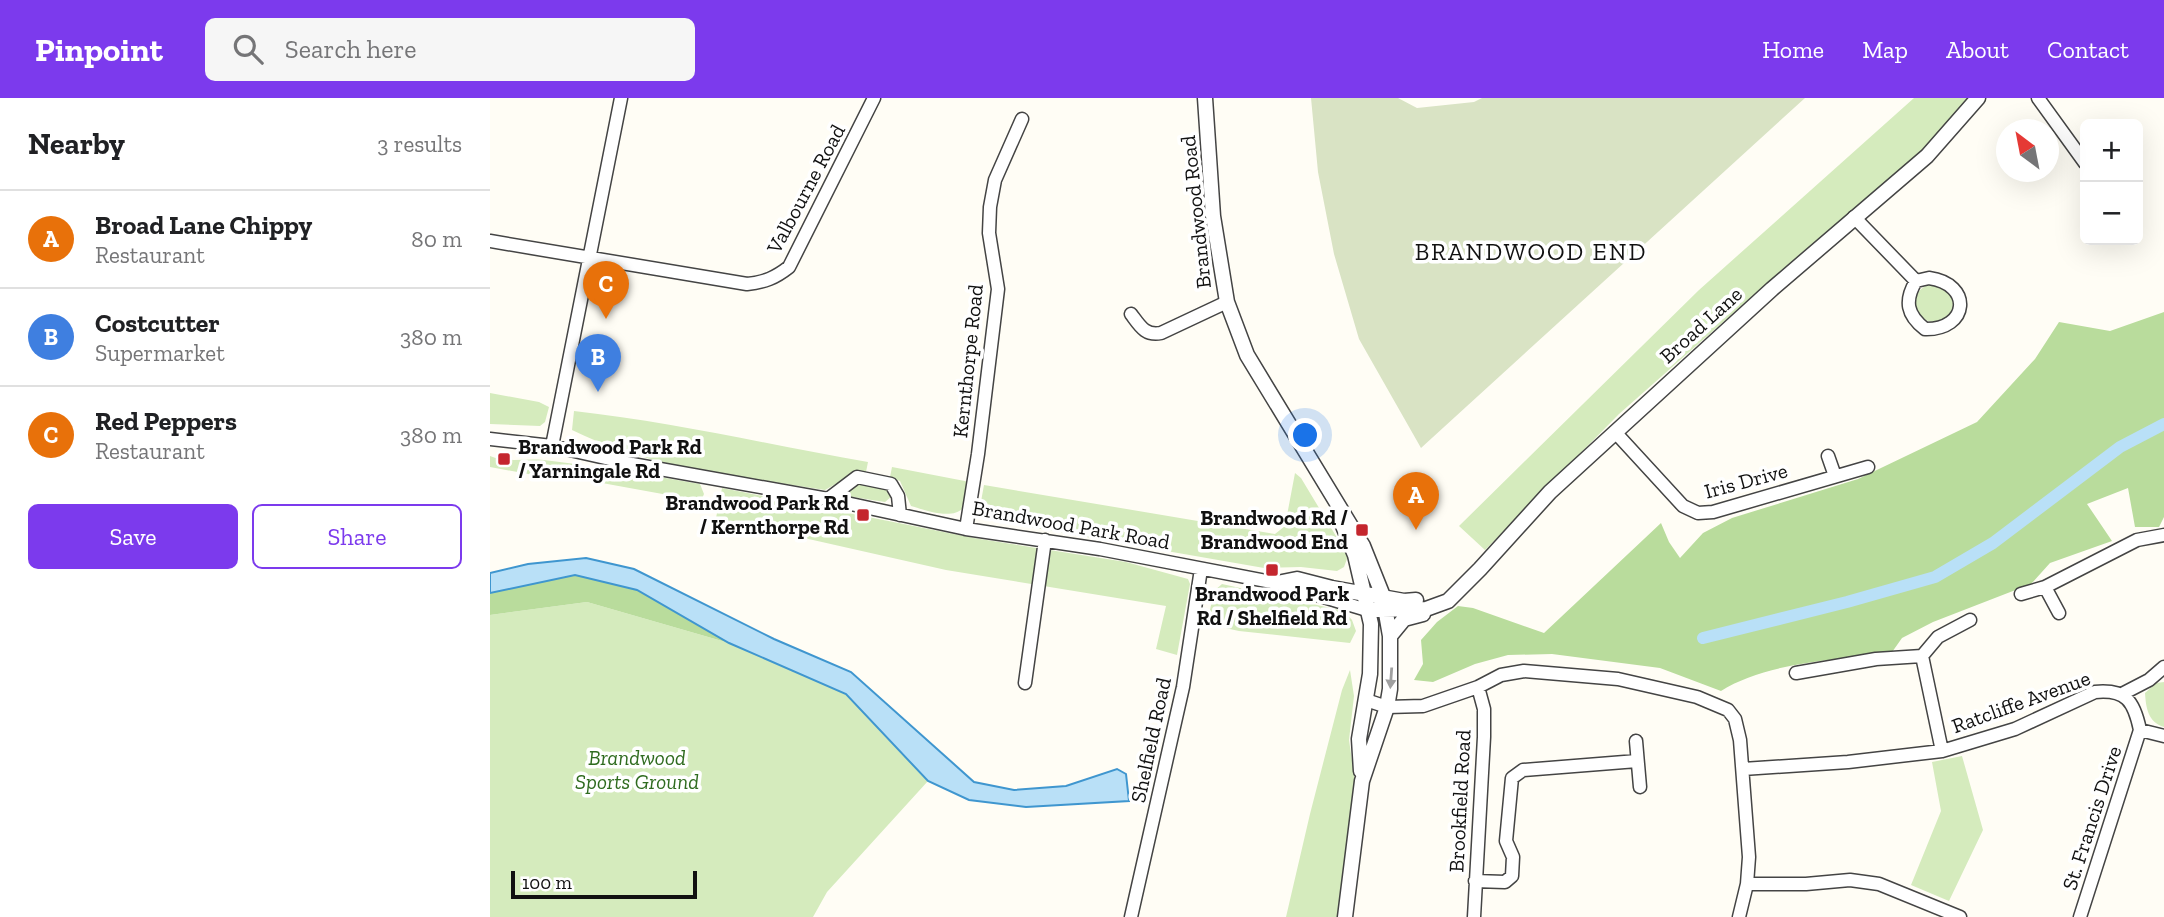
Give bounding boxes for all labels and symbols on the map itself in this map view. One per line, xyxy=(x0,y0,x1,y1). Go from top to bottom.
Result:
north arrow xyxy=(1996,119,2059,182)
street label: Valbourne Road xyxy=(761,120,850,258)
street label: Brandwood Road xyxy=(1175,134,1216,290)
district label: BRANDWOOD END xyxy=(1415,237,1647,266)
pin: C xyxy=(583,261,629,319)
street label: Broad Lane xyxy=(1654,281,1747,368)
street label: Kernthorpe Road xyxy=(947,282,988,439)
pin: B xyxy=(575,334,621,392)
your location xyxy=(1288,418,1322,452)
place label: Brandwood Park Rd / Yarningale Rd xyxy=(518,434,702,483)
marker: Brandwood Park Rd / Yarningale Rd xyxy=(496,451,512,467)
street label: Iris Drive xyxy=(1702,457,1790,504)
pin: A xyxy=(1393,472,1439,530)
place label: Brandwood Park Rd / Kernthorpe Rd xyxy=(665,490,849,539)
street label: Brandwood Park Road xyxy=(970,495,1172,554)
place label: Brandwood Rd / Brandwood End xyxy=(1200,505,1348,554)
marker: Brandwood Park Rd / Kernthorpe Rd xyxy=(855,507,871,523)
marker: Brandwood Rd / Brandwood End xyxy=(1354,522,1370,538)
marker: Brandwood Park Rd / Shelfield Rd xyxy=(1264,562,1280,578)
place label: Brandwood Park Rd / Shelfield Rd xyxy=(1195,581,1350,630)
street label: Ratcliffe Avenue xyxy=(1948,665,2094,738)
one-way arrow xyxy=(1385,667,1396,689)
street label: Shelfield Road xyxy=(1125,675,1176,805)
street label: Brookfield Road xyxy=(1443,729,1476,873)
street label: St. Francis Drive xyxy=(2056,743,2127,893)
park label: Brandwood Sports Ground xyxy=(575,745,699,794)
scale bar xyxy=(511,868,696,900)

